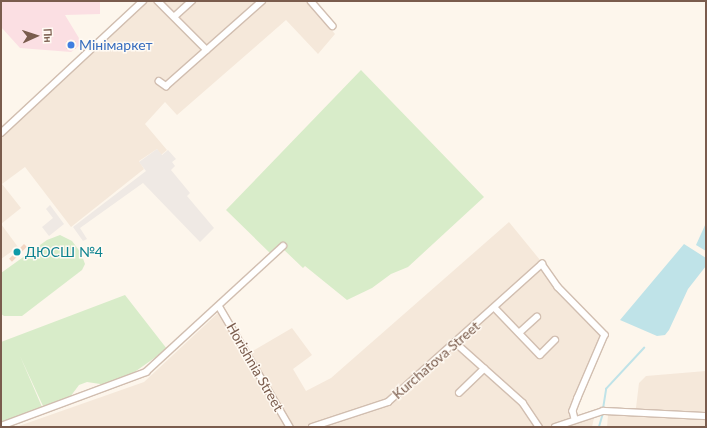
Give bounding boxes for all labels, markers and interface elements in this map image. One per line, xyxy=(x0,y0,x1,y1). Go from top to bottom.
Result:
north arrow xyxy=(16,16,56,56)
text: Пн xyxy=(42,28,55,43)
place label: Мінімаркет xyxy=(79,37,152,53)
marker: Мінімаркет xyxy=(66,40,76,50)
place label: ДЮСШ №4 xyxy=(25,244,103,260)
marker: ДЮСШ №4 xyxy=(12,247,22,257)
street label: Kurchatova Street xyxy=(389,318,483,402)
street label: Horishnia Street xyxy=(223,320,287,414)

